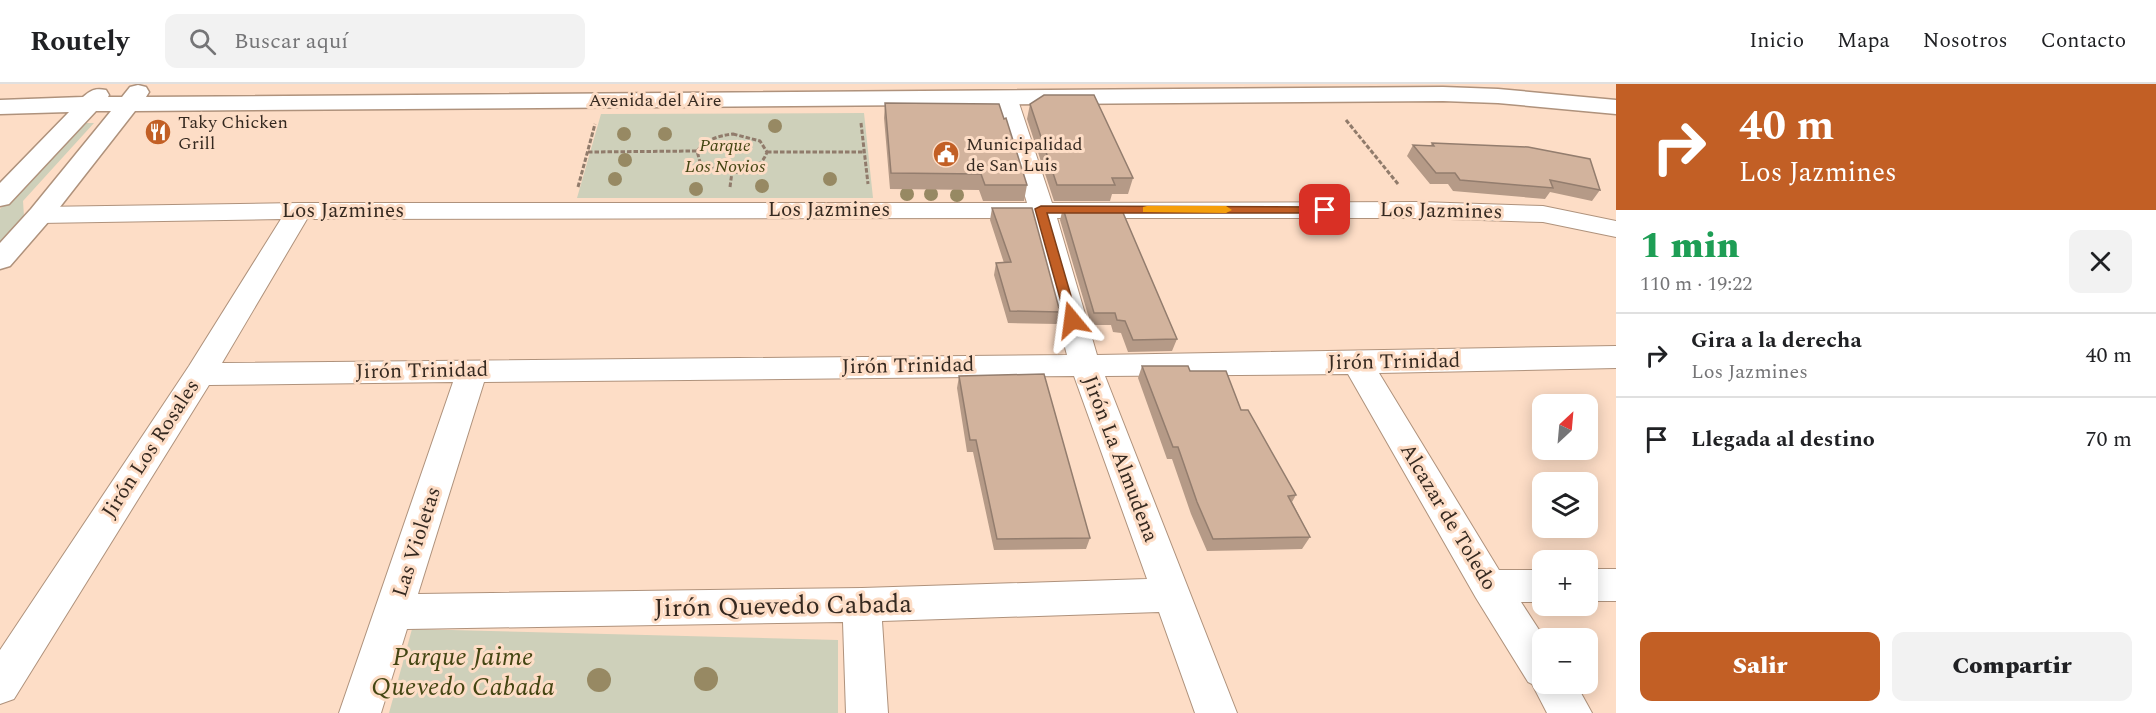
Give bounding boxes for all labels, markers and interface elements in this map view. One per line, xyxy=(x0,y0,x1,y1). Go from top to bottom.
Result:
search box xyxy=(165,14,585,68)
text: Routely xyxy=(30,20,129,63)
icon: search xyxy=(186,25,219,58)
text: Buscar aquí xyxy=(234,25,348,58)
text: Inicio xyxy=(1749,25,1804,57)
text: Mapa xyxy=(1837,25,1890,57)
text: Nosotros xyxy=(1923,25,2008,57)
text: Contacto xyxy=(2041,25,2126,57)
street label: Avenida del Aire xyxy=(588,87,722,114)
text: 40 m xyxy=(1739,95,1834,158)
icon: right xyxy=(1640,108,1718,186)
place label: Taky Chicken Grill xyxy=(178,109,288,157)
restaurant icon: Taky Chicken Grill xyxy=(143,117,173,147)
place label: Municipalidad de San Luis xyxy=(966,131,1083,179)
park label: Parque Los Novios xyxy=(685,132,766,180)
public building icon: Municipalidad de San Luis xyxy=(931,139,961,169)
text: Los Jazmines xyxy=(1739,152,1897,194)
pin xyxy=(1299,184,1350,235)
icon: arrive xyxy=(1308,193,1341,226)
street label: Los Jazmines xyxy=(768,194,890,226)
street label: Los Jazmines xyxy=(1379,194,1503,228)
street label: Los Jazmines xyxy=(282,195,404,227)
text: 1 min xyxy=(1640,219,1740,274)
button: close xyxy=(2069,230,2132,293)
text: 110 m · 19:22 xyxy=(1640,269,1752,299)
position arrow xyxy=(1040,288,1104,352)
text: Gira a la derecha xyxy=(1691,324,1862,357)
icon: right xyxy=(1640,339,1673,372)
text: 40 m xyxy=(2086,339,2132,372)
street label: Jirón Trinidad xyxy=(1327,345,1461,379)
street label: Jirón Trinidad xyxy=(841,349,975,383)
street label: Jirón Trinidad xyxy=(355,354,489,388)
text: Los Jazmines xyxy=(1691,357,1808,387)
street label: Jirón La Almudena xyxy=(1073,371,1167,548)
street label: Jirón Los Rosales xyxy=(94,373,208,525)
north arrow xyxy=(1532,394,1598,460)
map controls xyxy=(1532,394,1598,694)
icon: arrive xyxy=(1640,423,1673,456)
text: Llegada al destino xyxy=(1691,423,1875,456)
text: 70 m xyxy=(2086,423,2132,456)
street label: Alcazar de Toledo xyxy=(1391,437,1505,597)
button: layers xyxy=(1532,472,1598,538)
street label: Las Violetas xyxy=(384,483,450,601)
button: + xyxy=(1532,550,1598,616)
street label: Jirón Quevedo Cabada xyxy=(653,584,913,628)
button: − xyxy=(1532,628,1598,694)
button: Salir xyxy=(1640,632,1880,701)
button: Compartir xyxy=(1892,632,2132,701)
park label: Parque Jaime Quevedo Cabada xyxy=(371,637,555,707)

